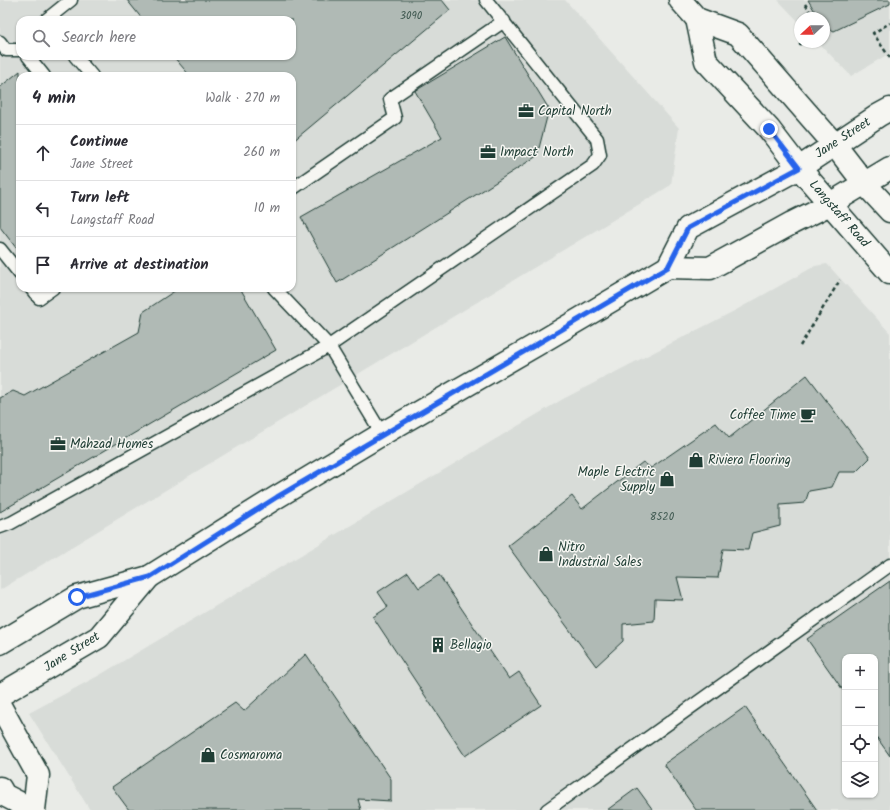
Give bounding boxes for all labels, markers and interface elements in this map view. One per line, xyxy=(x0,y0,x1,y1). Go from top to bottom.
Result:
house number: 3090 xyxy=(400,7,423,25)
north arrow xyxy=(794,12,830,48)
search box xyxy=(16,16,296,60)
text: Search here xyxy=(62,26,136,50)
icon: search xyxy=(30,27,52,49)
text: 4 min xyxy=(32,85,76,112)
text: Walk · 270 m xyxy=(205,88,280,109)
place label: Capital North xyxy=(538,101,612,122)
office icon: Capital North xyxy=(517,102,535,120)
street label: Jane Street xyxy=(811,111,876,164)
route end xyxy=(760,120,778,138)
text: Continue xyxy=(70,130,128,154)
icon: ahead xyxy=(32,142,54,164)
text: 260 m xyxy=(243,142,280,163)
place label: Impact North xyxy=(500,142,574,163)
office icon: Impact North xyxy=(479,143,497,161)
text: Jane Street xyxy=(70,154,133,175)
street label: Langstaff Road xyxy=(804,175,875,253)
text: Turn left xyxy=(70,186,130,210)
icon: left xyxy=(32,198,54,220)
text: 10 m xyxy=(254,198,280,219)
text: Langstaff Road xyxy=(70,210,154,231)
text: Arrive at destination xyxy=(70,253,209,277)
icon: arrive xyxy=(32,254,54,276)
place label: Coffee Time xyxy=(729,405,796,426)
cafe icon: Coffee Time xyxy=(799,406,817,424)
place label: Mahzad Homes xyxy=(70,434,154,455)
office icon: Mahzad Homes xyxy=(49,435,67,453)
place label: Riviera Flooring xyxy=(708,450,791,471)
shop icon: Riviera Flooring xyxy=(687,451,705,469)
place label: Maple Electric Supply xyxy=(578,462,656,498)
shop icon: Maple Electric Supply xyxy=(658,470,676,488)
house number: 8520 xyxy=(650,508,675,526)
place label: Nitro Industrial Sales xyxy=(558,537,642,573)
shop icon: Nitro Industrial Sales xyxy=(537,545,555,563)
route start xyxy=(68,588,86,606)
street label: Jane Street xyxy=(40,626,105,678)
place label: Bellagio xyxy=(450,635,492,656)
building icon: Bellagio xyxy=(429,636,447,654)
map controls xyxy=(842,654,878,798)
button: + xyxy=(842,654,878,690)
button: − xyxy=(842,690,878,726)
button: locate xyxy=(842,726,878,762)
place label: Cosmaroma xyxy=(220,745,282,766)
shop icon: Cosmaroma xyxy=(199,746,217,764)
button: layers xyxy=(842,762,878,798)

